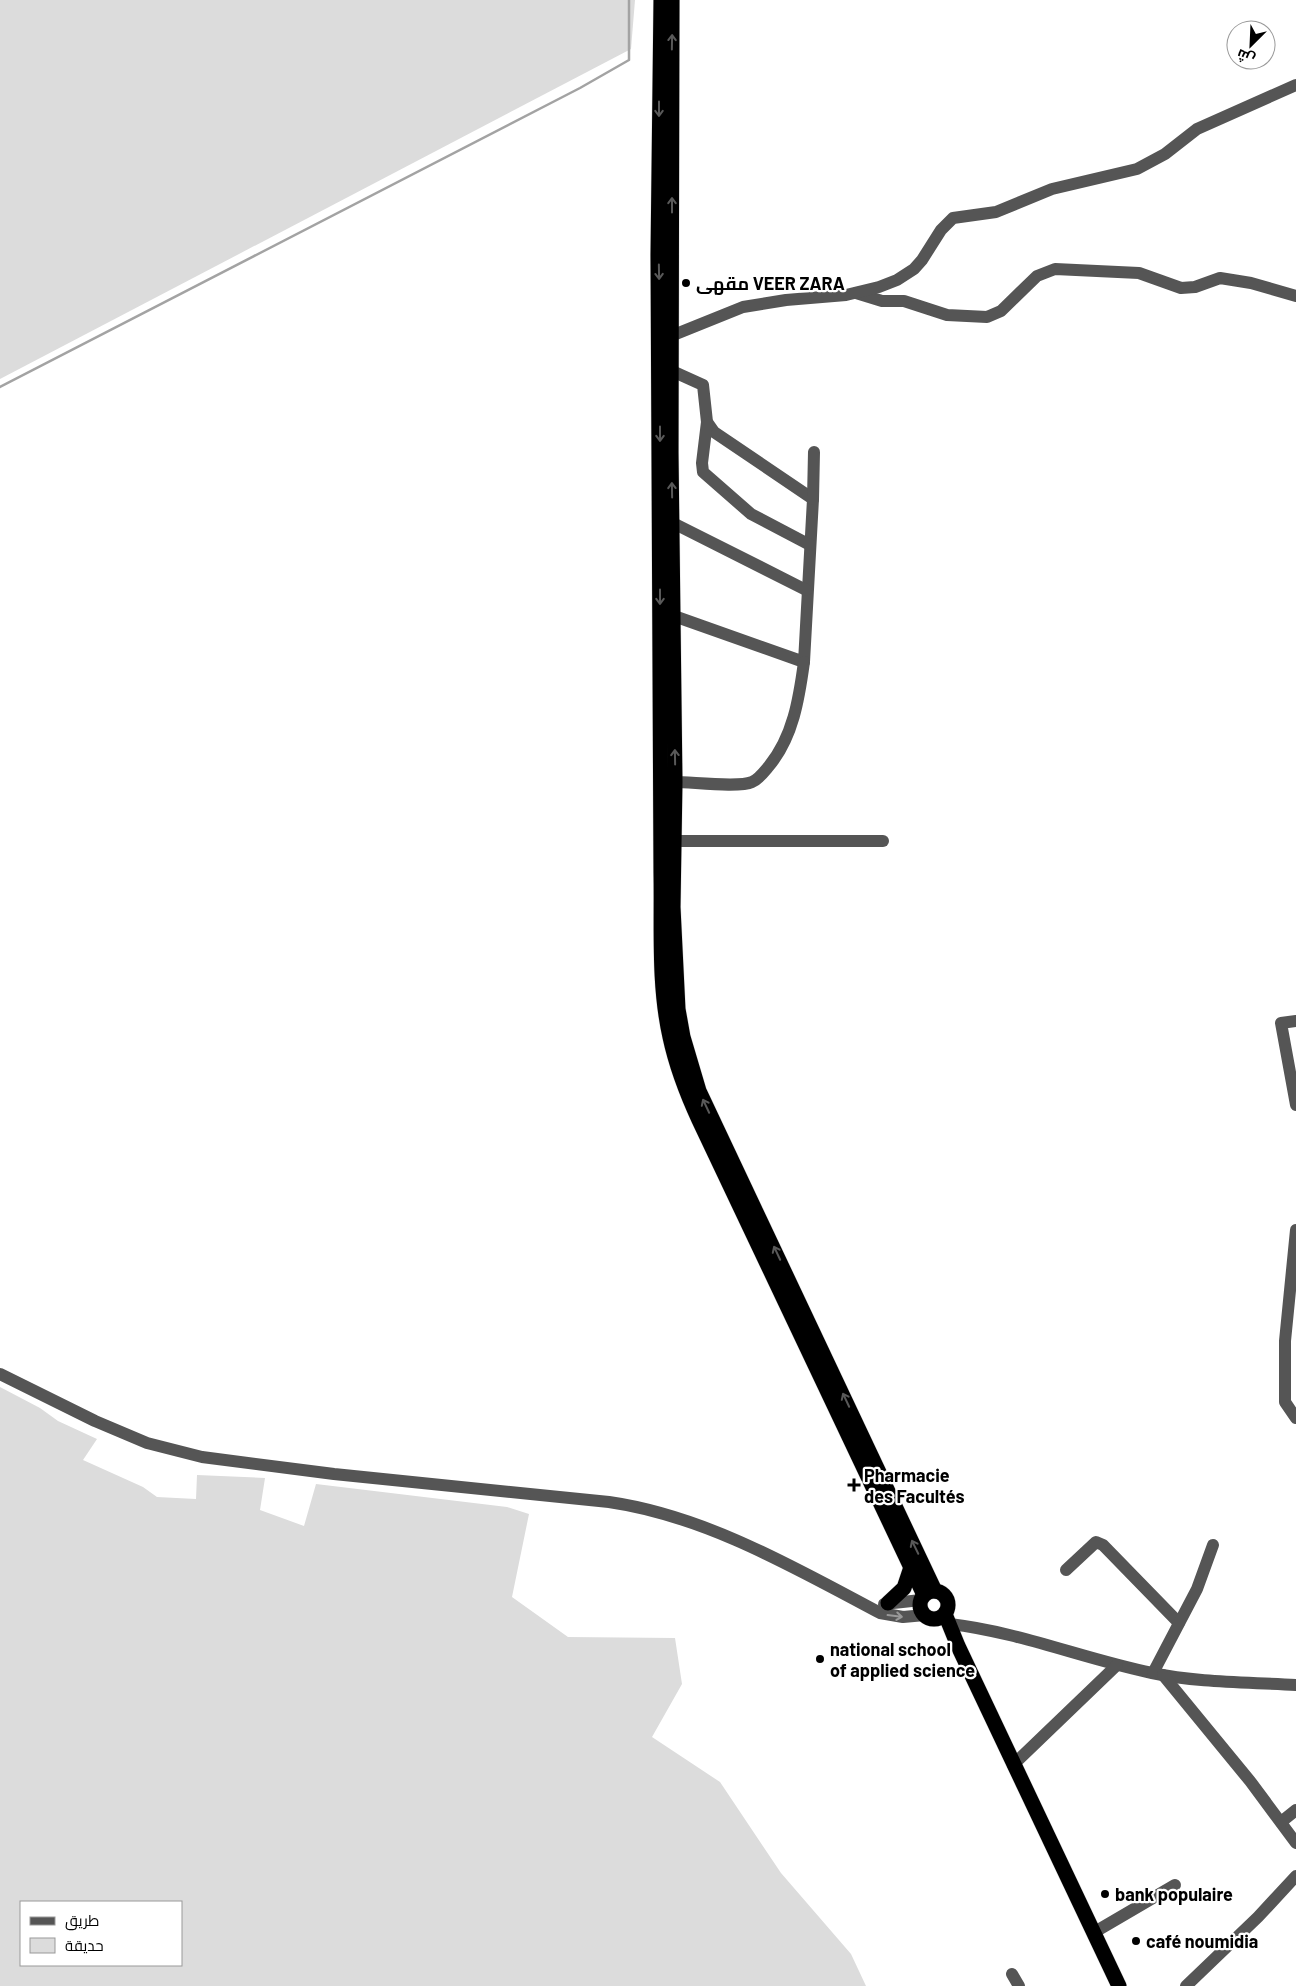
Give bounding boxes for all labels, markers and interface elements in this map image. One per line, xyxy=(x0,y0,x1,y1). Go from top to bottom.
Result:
north arrow xyxy=(1226,20,1276,70)
one-way arrow xyxy=(667,35,676,51)
text: ش xyxy=(1234,45,1258,69)
one-way arrow xyxy=(654,100,664,117)
one-way arrow xyxy=(667,197,677,214)
one-way arrow xyxy=(654,263,664,279)
place label: مقهى VEER ZARA xyxy=(696,272,845,295)
marker: مقهى VEER ZARA xyxy=(680,277,692,289)
one-way arrow xyxy=(655,426,665,442)
one-way arrow xyxy=(667,482,677,498)
one-way arrow xyxy=(655,588,665,604)
one-way arrow xyxy=(670,750,680,766)
one-way arrow xyxy=(701,1099,710,1114)
one-way arrow xyxy=(772,1246,781,1261)
one-way arrow xyxy=(840,1393,850,1408)
place label: Pharmacie des Facultés xyxy=(864,1464,965,1507)
marker: Pharmacie des Facultés xyxy=(848,1479,860,1491)
one-way arrow xyxy=(910,1540,919,1555)
one-way arrow xyxy=(886,1611,902,1621)
place label: national school of applied science xyxy=(830,1638,975,1681)
marker: national school of applied science xyxy=(814,1653,826,1665)
place label: bank populaire xyxy=(1115,1883,1233,1905)
marker: bank populaire xyxy=(1099,1888,1111,1900)
legend xyxy=(20,1901,182,1966)
text: طريق xyxy=(65,1911,99,1931)
place label: café noumidia xyxy=(1146,1930,1258,1952)
marker: café noumidia xyxy=(1130,1935,1142,1947)
text: حديقة xyxy=(65,1936,104,1954)

